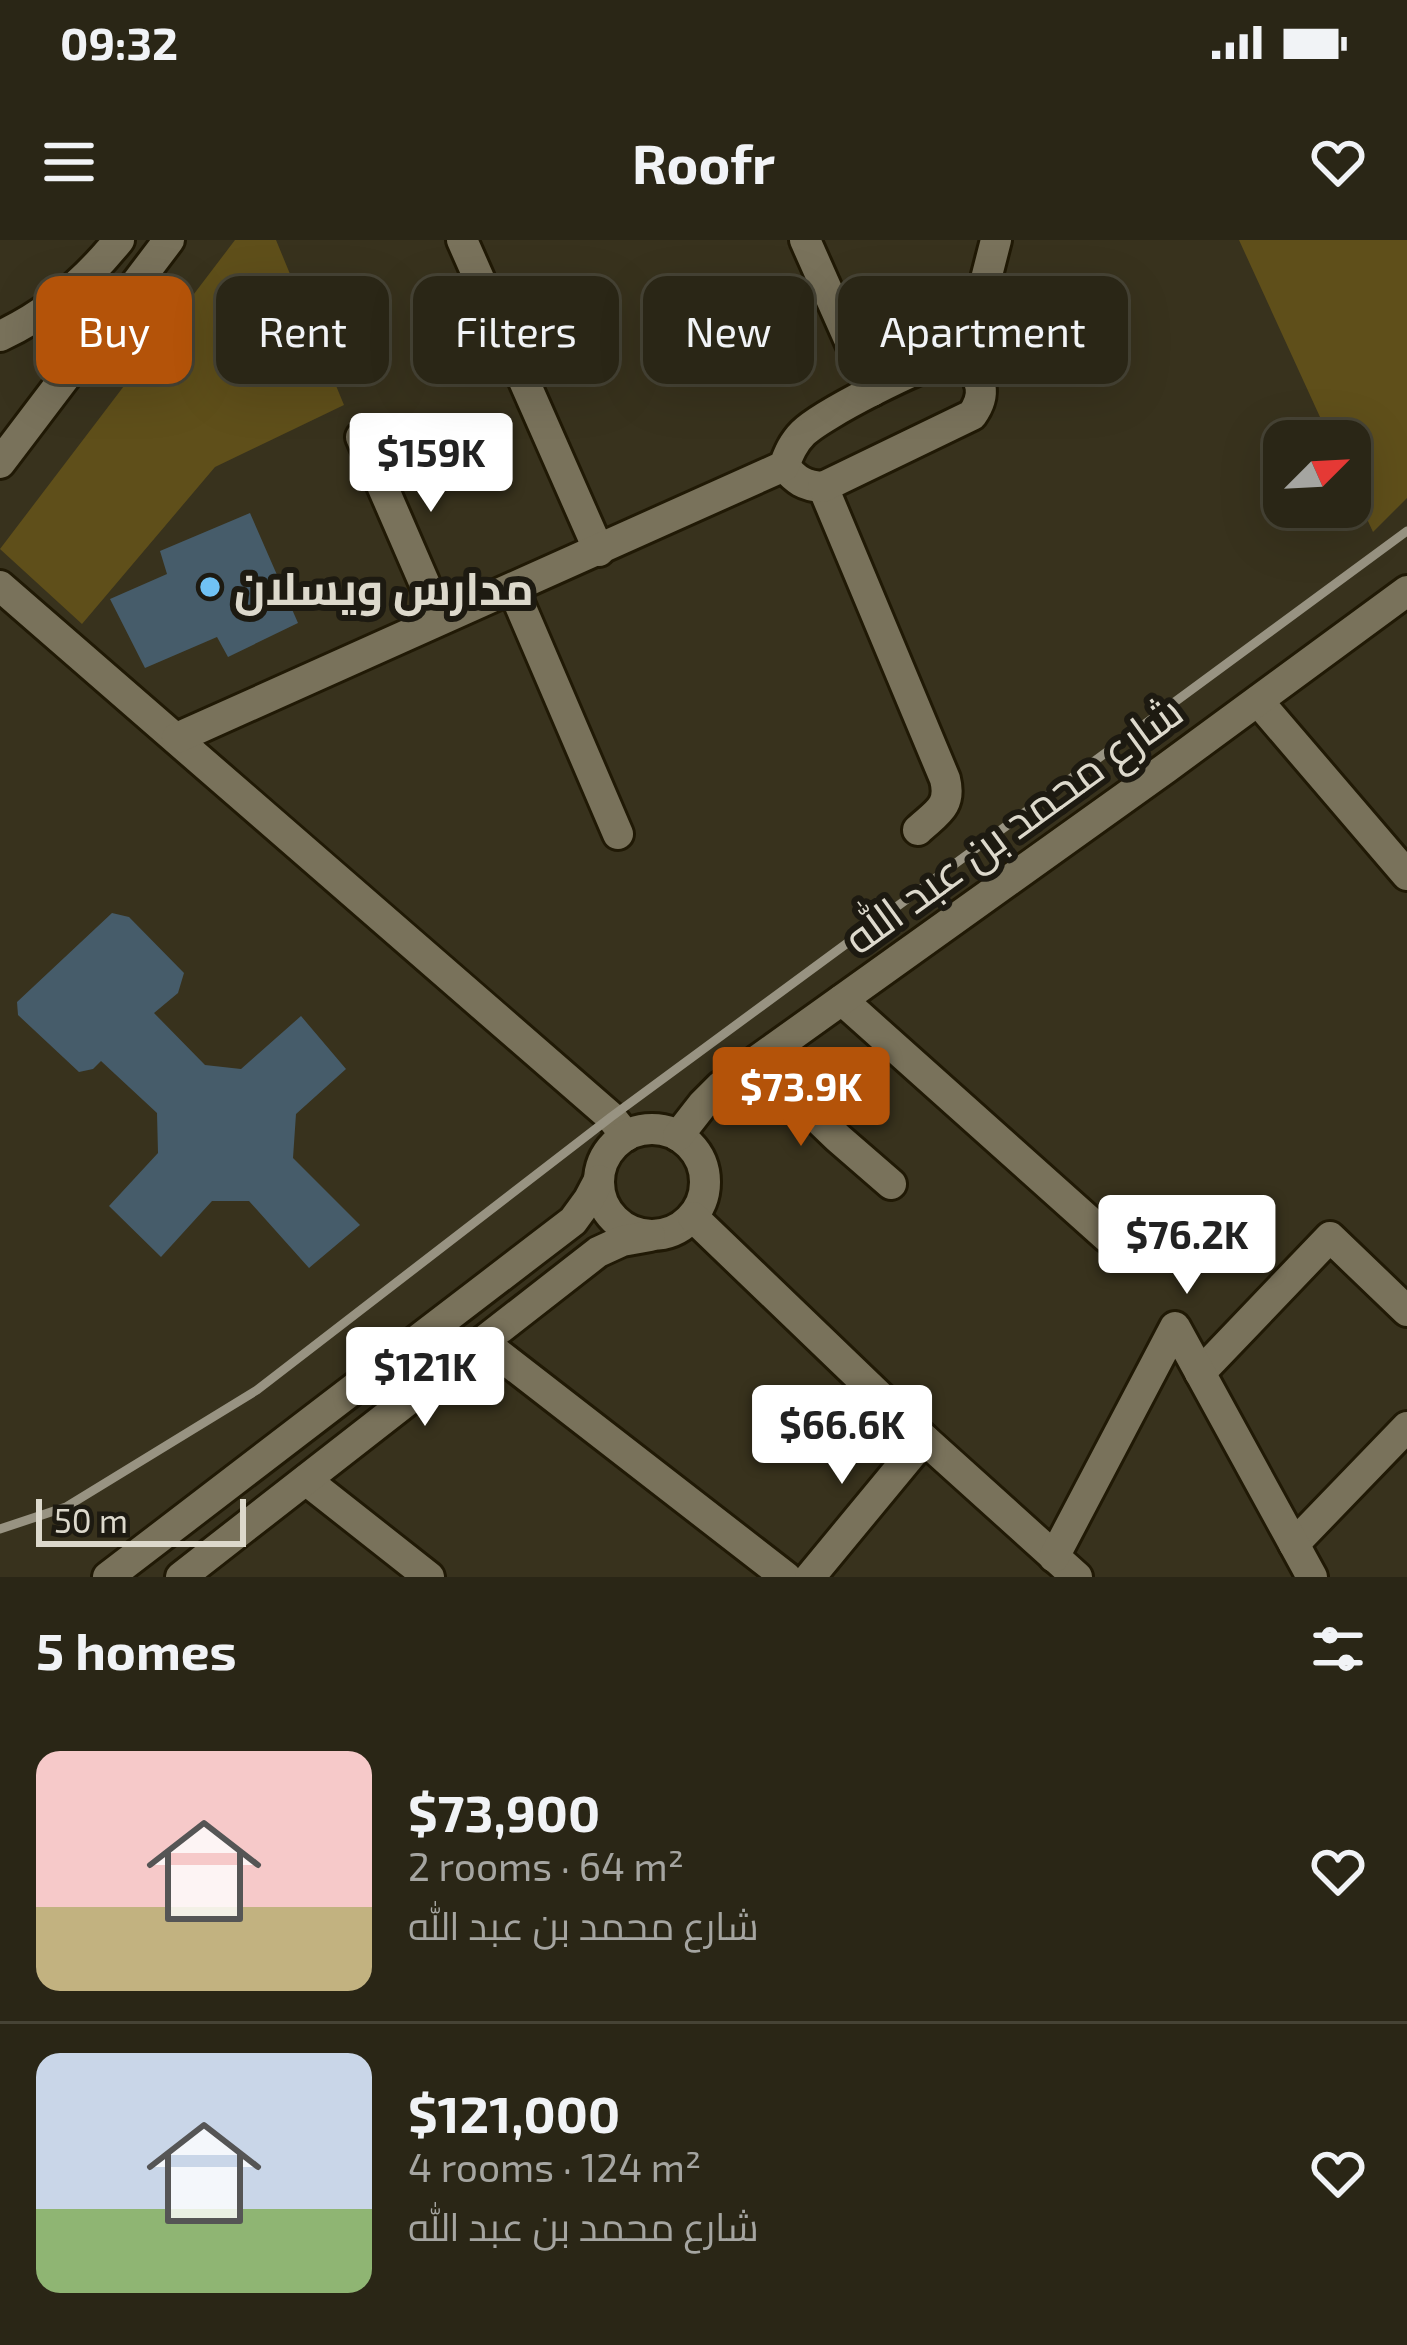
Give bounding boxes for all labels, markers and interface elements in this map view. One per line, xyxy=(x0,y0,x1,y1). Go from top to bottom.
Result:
text: 09:32 xyxy=(60,15,178,69)
icon: menu xyxy=(36,129,102,195)
icon: heart xyxy=(1305,129,1371,195)
text: Roofr xyxy=(632,130,775,195)
chip: Buy xyxy=(36,276,192,384)
chip: Rent xyxy=(216,276,389,384)
chip: Filters xyxy=(413,276,619,384)
chip: New xyxy=(643,276,814,384)
chip: Apartment xyxy=(838,276,1128,384)
pin: $159K xyxy=(347,413,515,515)
north arrow xyxy=(1263,420,1371,528)
map controls xyxy=(1263,420,1371,528)
text: $159K xyxy=(377,428,485,475)
place label: مدارس ويسلان xyxy=(234,560,534,617)
marker: مدارس ويسلان xyxy=(197,574,223,600)
street label: شارع محمد بن عبد الله xyxy=(832,682,1195,969)
pin: $73.9K xyxy=(703,1047,899,1149)
text: $73.9K xyxy=(740,1062,862,1109)
pin: $76.2K xyxy=(1089,1195,1285,1297)
text: $76.2K xyxy=(1125,1210,1249,1257)
pin: $121K xyxy=(341,1327,509,1429)
text: $121K xyxy=(373,1342,477,1389)
pin: $66.6K xyxy=(744,1385,940,1487)
text: $66.6K xyxy=(779,1400,905,1447)
scale bar xyxy=(36,1493,246,1546)
text: 50 m xyxy=(54,1500,128,1540)
icon: filters xyxy=(1305,1616,1371,1682)
text: 5 homes xyxy=(36,1619,237,1680)
text: $73,900 xyxy=(408,1781,600,1842)
icon: home xyxy=(132,1799,276,1943)
icon: heart xyxy=(1305,1838,1371,1904)
text: 2 rooms · 64 m² xyxy=(408,1842,684,1889)
text: شارع محمد بن عبد الله xyxy=(408,1901,759,1948)
text: $121,000 xyxy=(408,2082,620,2143)
icon: home xyxy=(132,2101,276,2245)
icon: heart xyxy=(1305,2140,1371,2206)
text: 4 rooms · 124 m² xyxy=(408,2143,701,2190)
text: شارع محمد بن عبد الله xyxy=(408,2202,759,2249)

